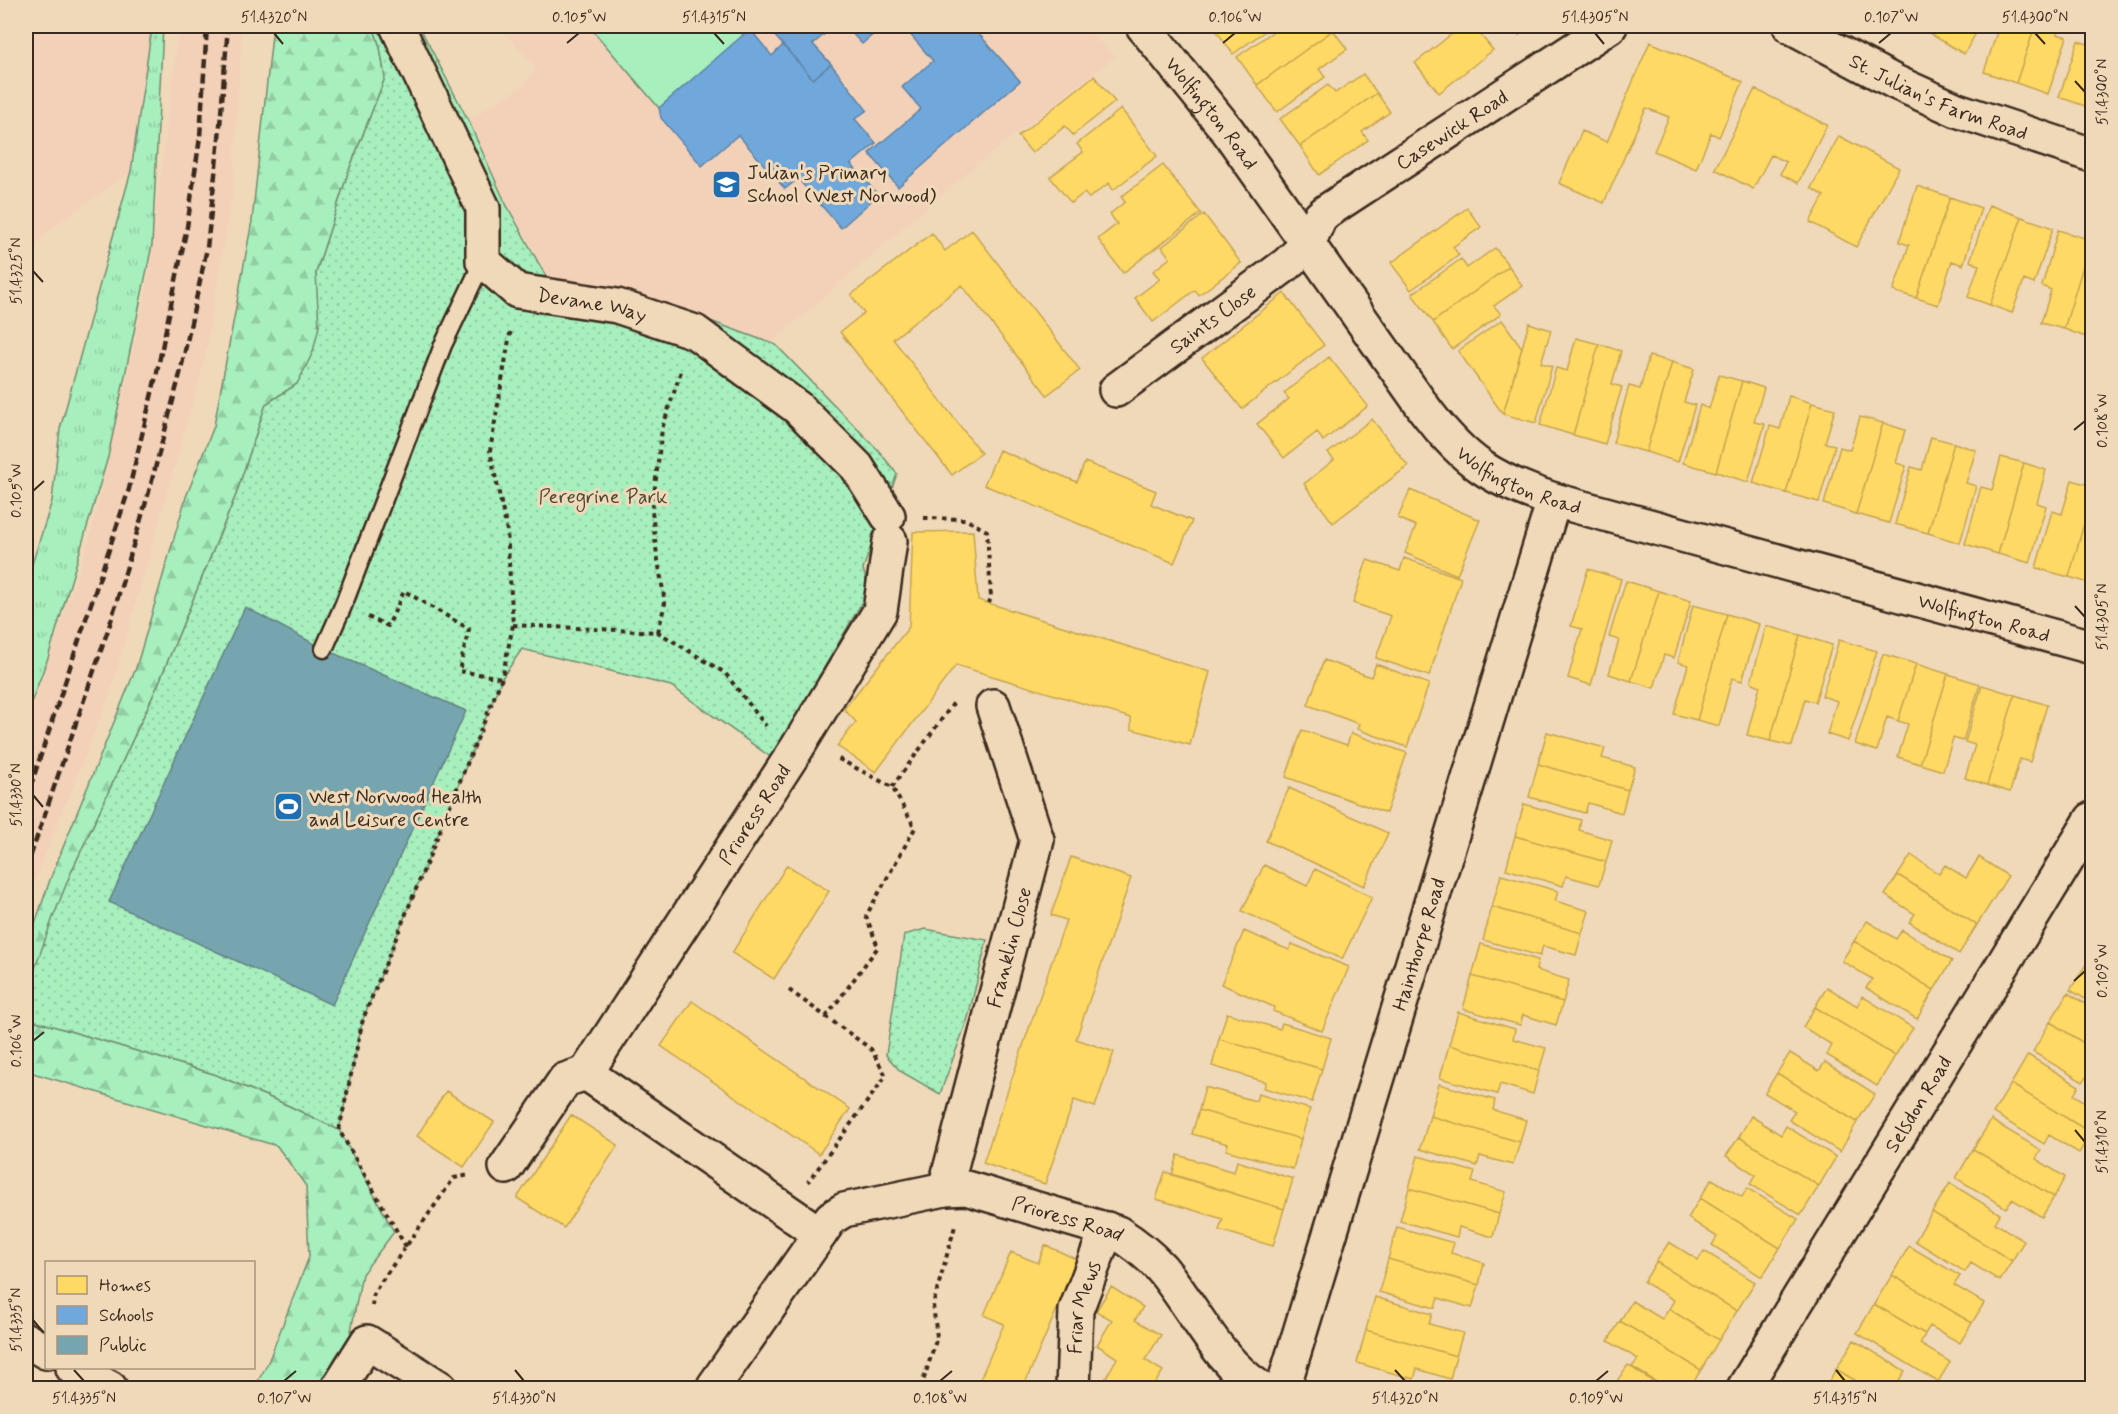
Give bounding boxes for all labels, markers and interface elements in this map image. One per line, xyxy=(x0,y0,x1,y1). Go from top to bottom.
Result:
text: 51.4320°N xyxy=(241,8,307,28)
text: 0.105°W xyxy=(552,8,606,28)
text: 51.4315°N xyxy=(682,8,746,28)
text: 0.106°W xyxy=(1209,8,1261,28)
text: 51.4305°N xyxy=(1561,8,1629,28)
text: 0.107°W xyxy=(1864,8,1918,28)
text: 51.4300°N xyxy=(2002,8,2068,28)
street label: St. Julian's Farm Road xyxy=(1844,48,2031,148)
street label: Wolfington Road xyxy=(1158,52,1263,176)
text: 51.4300°N xyxy=(2093,59,2113,125)
street label: Casewick Road xyxy=(1391,84,1514,177)
place label: Julian's Primary School (West Norwood) xyxy=(747,160,936,210)
school or university icon: Julian's Primary School (West Norwood) xyxy=(710,168,742,200)
text: 51.4325°N xyxy=(7,237,27,305)
street label: Saints Close xyxy=(1165,279,1262,361)
street label: Devane Way xyxy=(535,282,650,330)
text: 0.108°W xyxy=(2093,394,2113,448)
street label: Wolfington Road xyxy=(1450,440,1584,522)
text: 0.105°W xyxy=(7,464,27,518)
park label: Peregrine Park xyxy=(538,484,668,512)
text: 51.4305°N xyxy=(2093,583,2113,651)
street label: Wolfington Road xyxy=(1915,588,2053,650)
street label: Prioress Road xyxy=(713,759,798,870)
text: 51.4330°N xyxy=(7,763,27,827)
place label: West Norwood Health and Leisure Centre xyxy=(309,784,482,834)
sports icon: West Norwood Health and Leisure Centre xyxy=(272,791,304,823)
street label: Hainthorpe Road xyxy=(1387,875,1453,1014)
street label: Franklin Close xyxy=(981,884,1039,1011)
text: 0.109°W xyxy=(2093,944,2113,998)
text: 0.106°W xyxy=(7,1015,27,1067)
street label: Selsdon Road xyxy=(1879,1051,1959,1158)
text: 51.4310°N xyxy=(2093,1110,2113,1174)
street label: Prioress Road xyxy=(1008,1190,1129,1248)
street label: Friar Mews xyxy=(1062,1257,1109,1355)
legend xyxy=(45,1261,255,1369)
text: Homes xyxy=(99,1274,151,1298)
text: 51.4335°N xyxy=(7,1288,27,1352)
text: Schools xyxy=(99,1304,154,1328)
text: Public xyxy=(99,1334,147,1358)
text: 51.4335°N xyxy=(52,1389,116,1409)
text: 0.107°W xyxy=(257,1389,311,1409)
text: 51.4330°N xyxy=(492,1389,556,1409)
text: 0.108°W xyxy=(913,1389,967,1409)
text: 51.4320°N xyxy=(1372,1389,1438,1409)
text: 0.109°W xyxy=(1569,1389,1623,1409)
text: 51.4315°N xyxy=(1813,1389,1877,1409)

